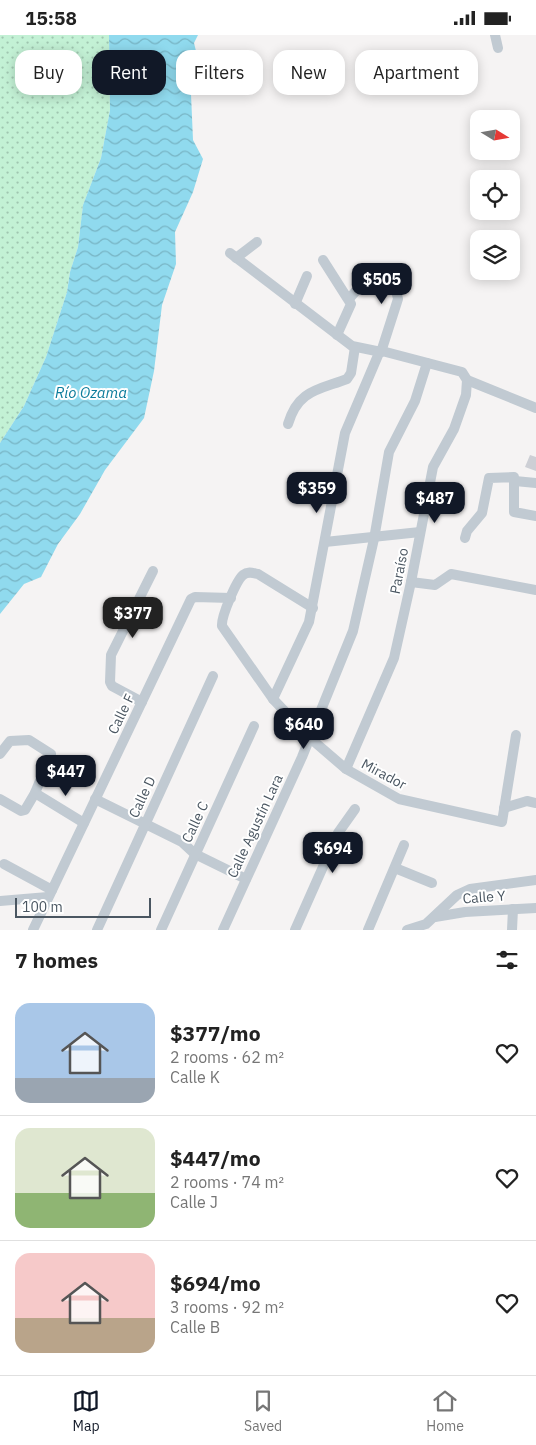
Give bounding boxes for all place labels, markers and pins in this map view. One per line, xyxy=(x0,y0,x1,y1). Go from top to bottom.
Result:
pin: $505 xyxy=(352,263,412,305)
pin: $359 xyxy=(287,471,347,514)
pin: $487 xyxy=(405,481,465,524)
pin: $377 xyxy=(103,597,163,639)
pin: $640 xyxy=(274,707,334,750)
pin: $447 xyxy=(36,755,96,797)
pin: $694 xyxy=(303,831,363,874)

